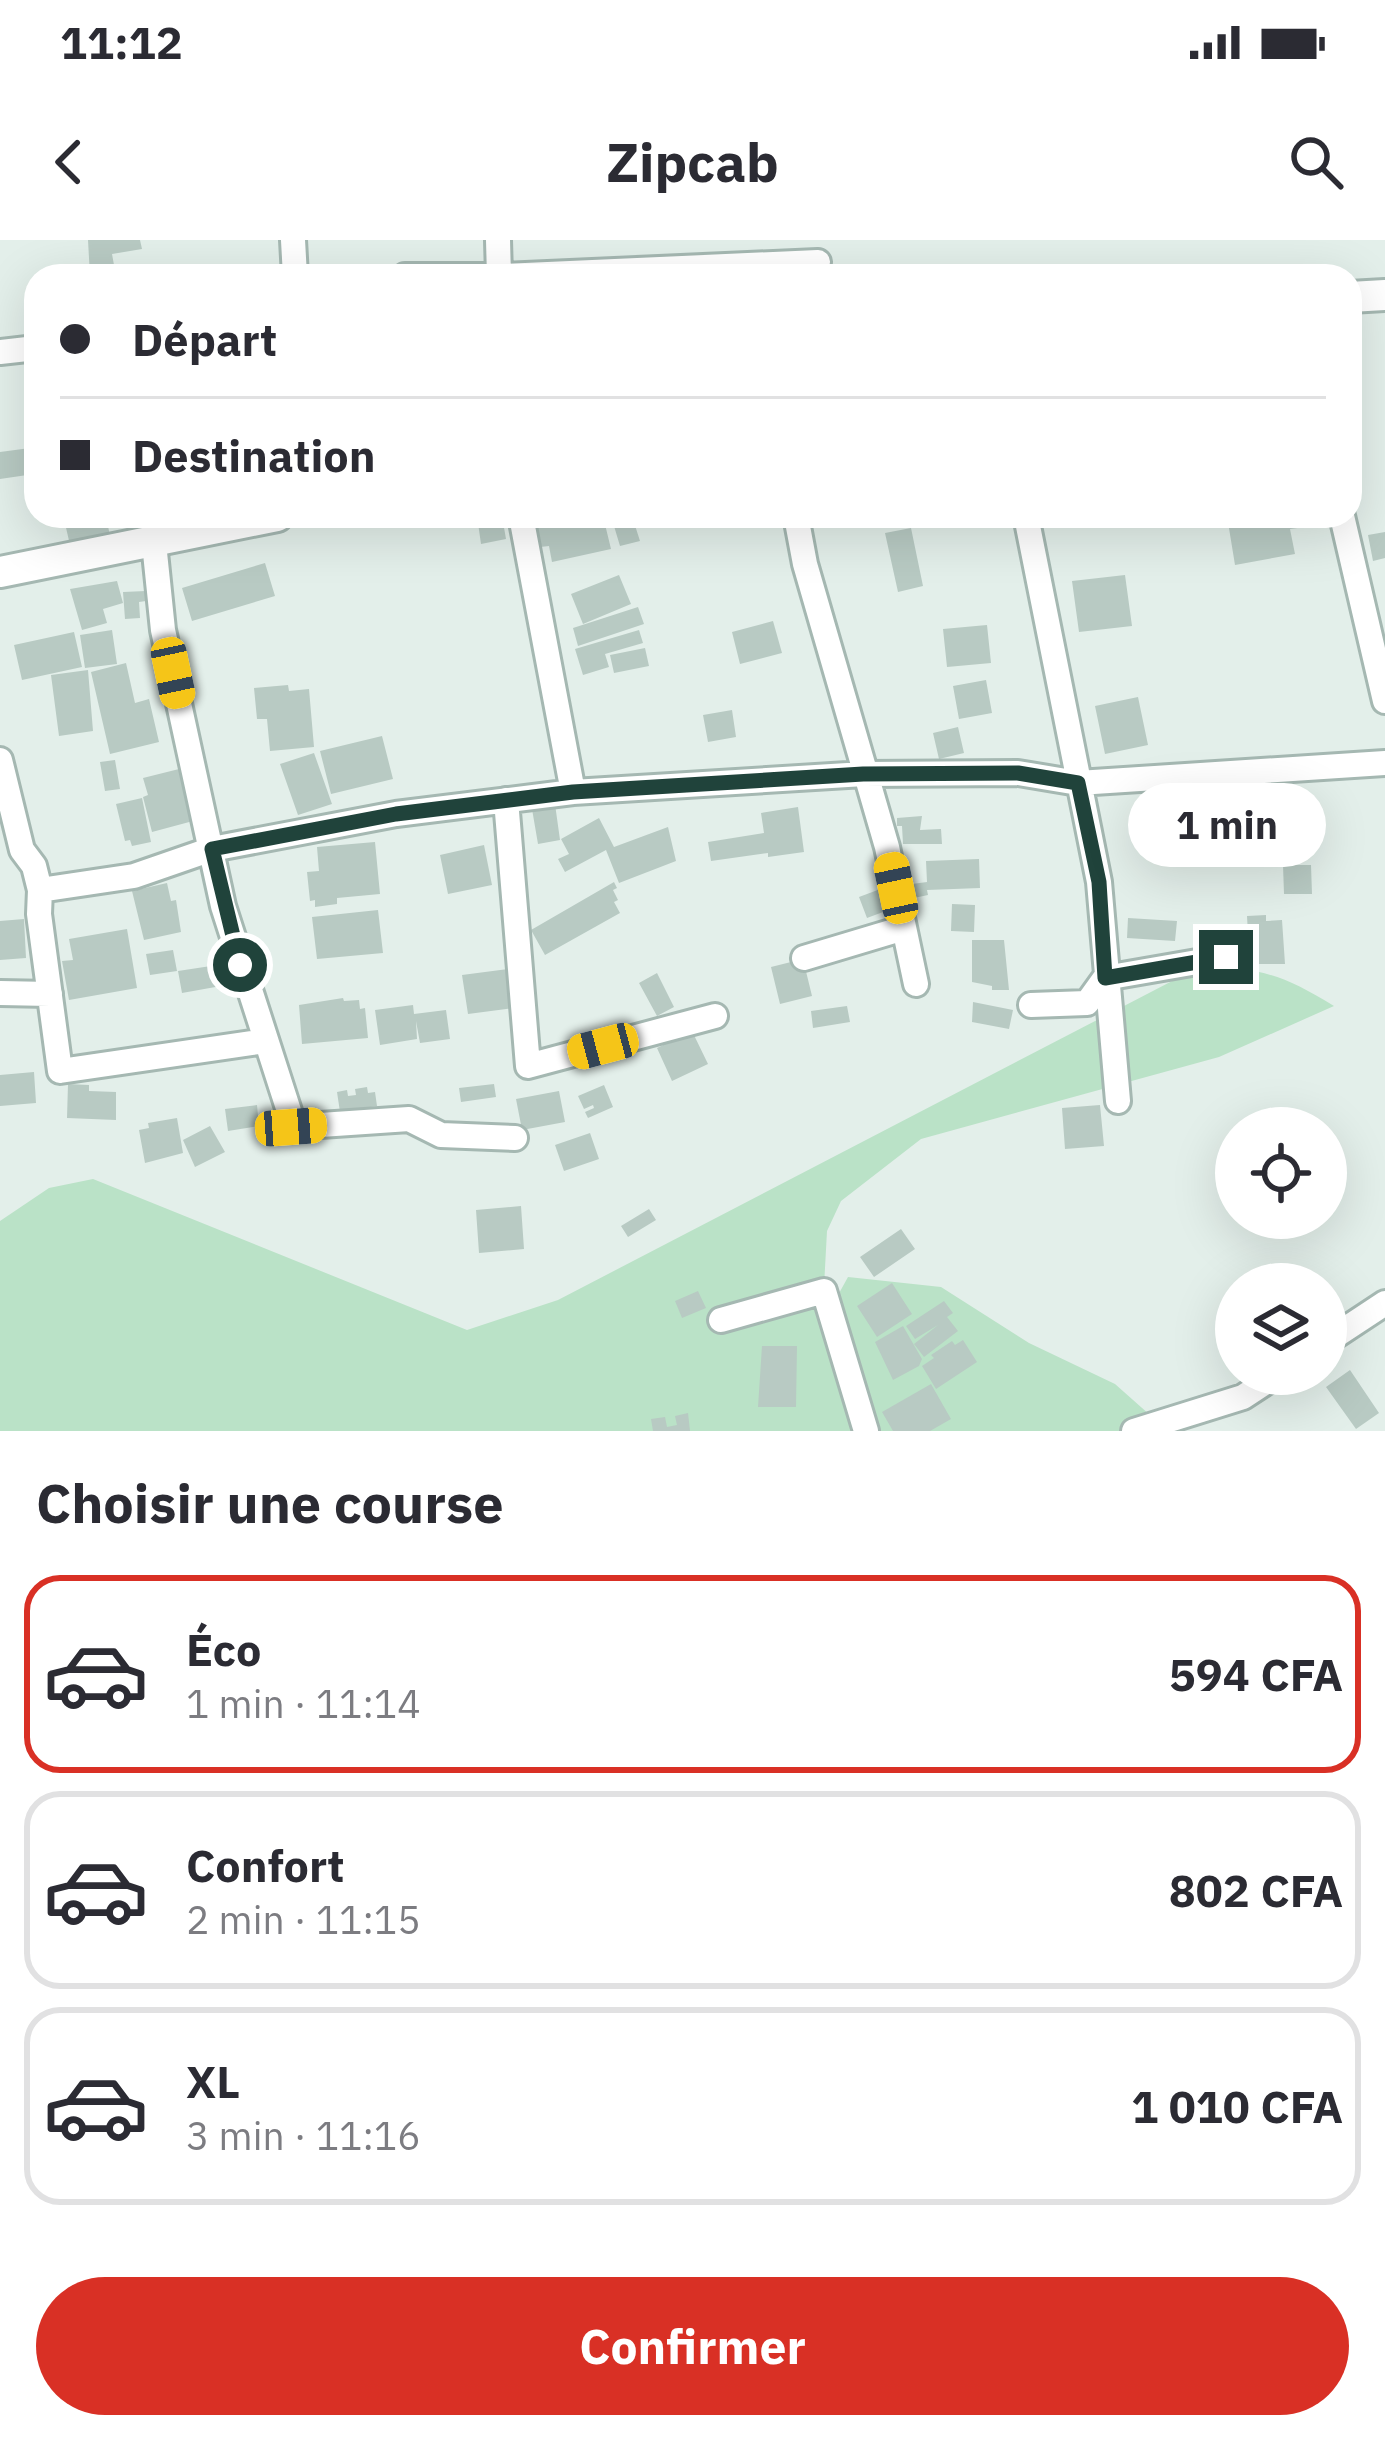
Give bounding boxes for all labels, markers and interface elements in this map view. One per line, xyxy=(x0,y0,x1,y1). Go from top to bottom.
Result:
text: 11:12 xyxy=(60,13,183,71)
text: Zipcab xyxy=(606,127,779,197)
icon: back xyxy=(36,129,102,195)
icon: search xyxy=(1283,129,1349,195)
text: Départ xyxy=(132,310,277,368)
text: Destination xyxy=(132,426,376,484)
car xyxy=(148,634,198,712)
callout: 1 min xyxy=(1127,783,1325,867)
text: 1 min xyxy=(1176,799,1278,850)
car xyxy=(871,849,921,927)
route end xyxy=(1199,930,1253,984)
route start xyxy=(213,938,267,992)
car xyxy=(564,1019,642,1073)
car xyxy=(254,1107,328,1147)
map controls xyxy=(1215,1107,1347,1395)
button: locate xyxy=(1215,1107,1347,1239)
button: layers xyxy=(1215,1263,1347,1395)
text: Choisir une course xyxy=(36,1468,504,1538)
icon: car xyxy=(42,1620,150,1728)
text: Éco xyxy=(186,1620,261,1678)
text: 594 CFA xyxy=(1169,1645,1343,1703)
text: 1 min · 11:14 xyxy=(186,1678,421,1729)
icon: car xyxy=(42,1836,150,1944)
text: Confort xyxy=(186,1836,345,1894)
text: 802 CFA xyxy=(1169,1861,1343,1919)
text: 2 min · 11:15 xyxy=(186,1894,421,1945)
icon: car xyxy=(42,2052,150,2160)
text: XL xyxy=(186,2052,240,2110)
text: 1 010 CFA xyxy=(1131,2077,1343,2135)
text: 3 min · 11:16 xyxy=(186,2110,421,2161)
button: Confirmer xyxy=(36,2277,1349,2415)

